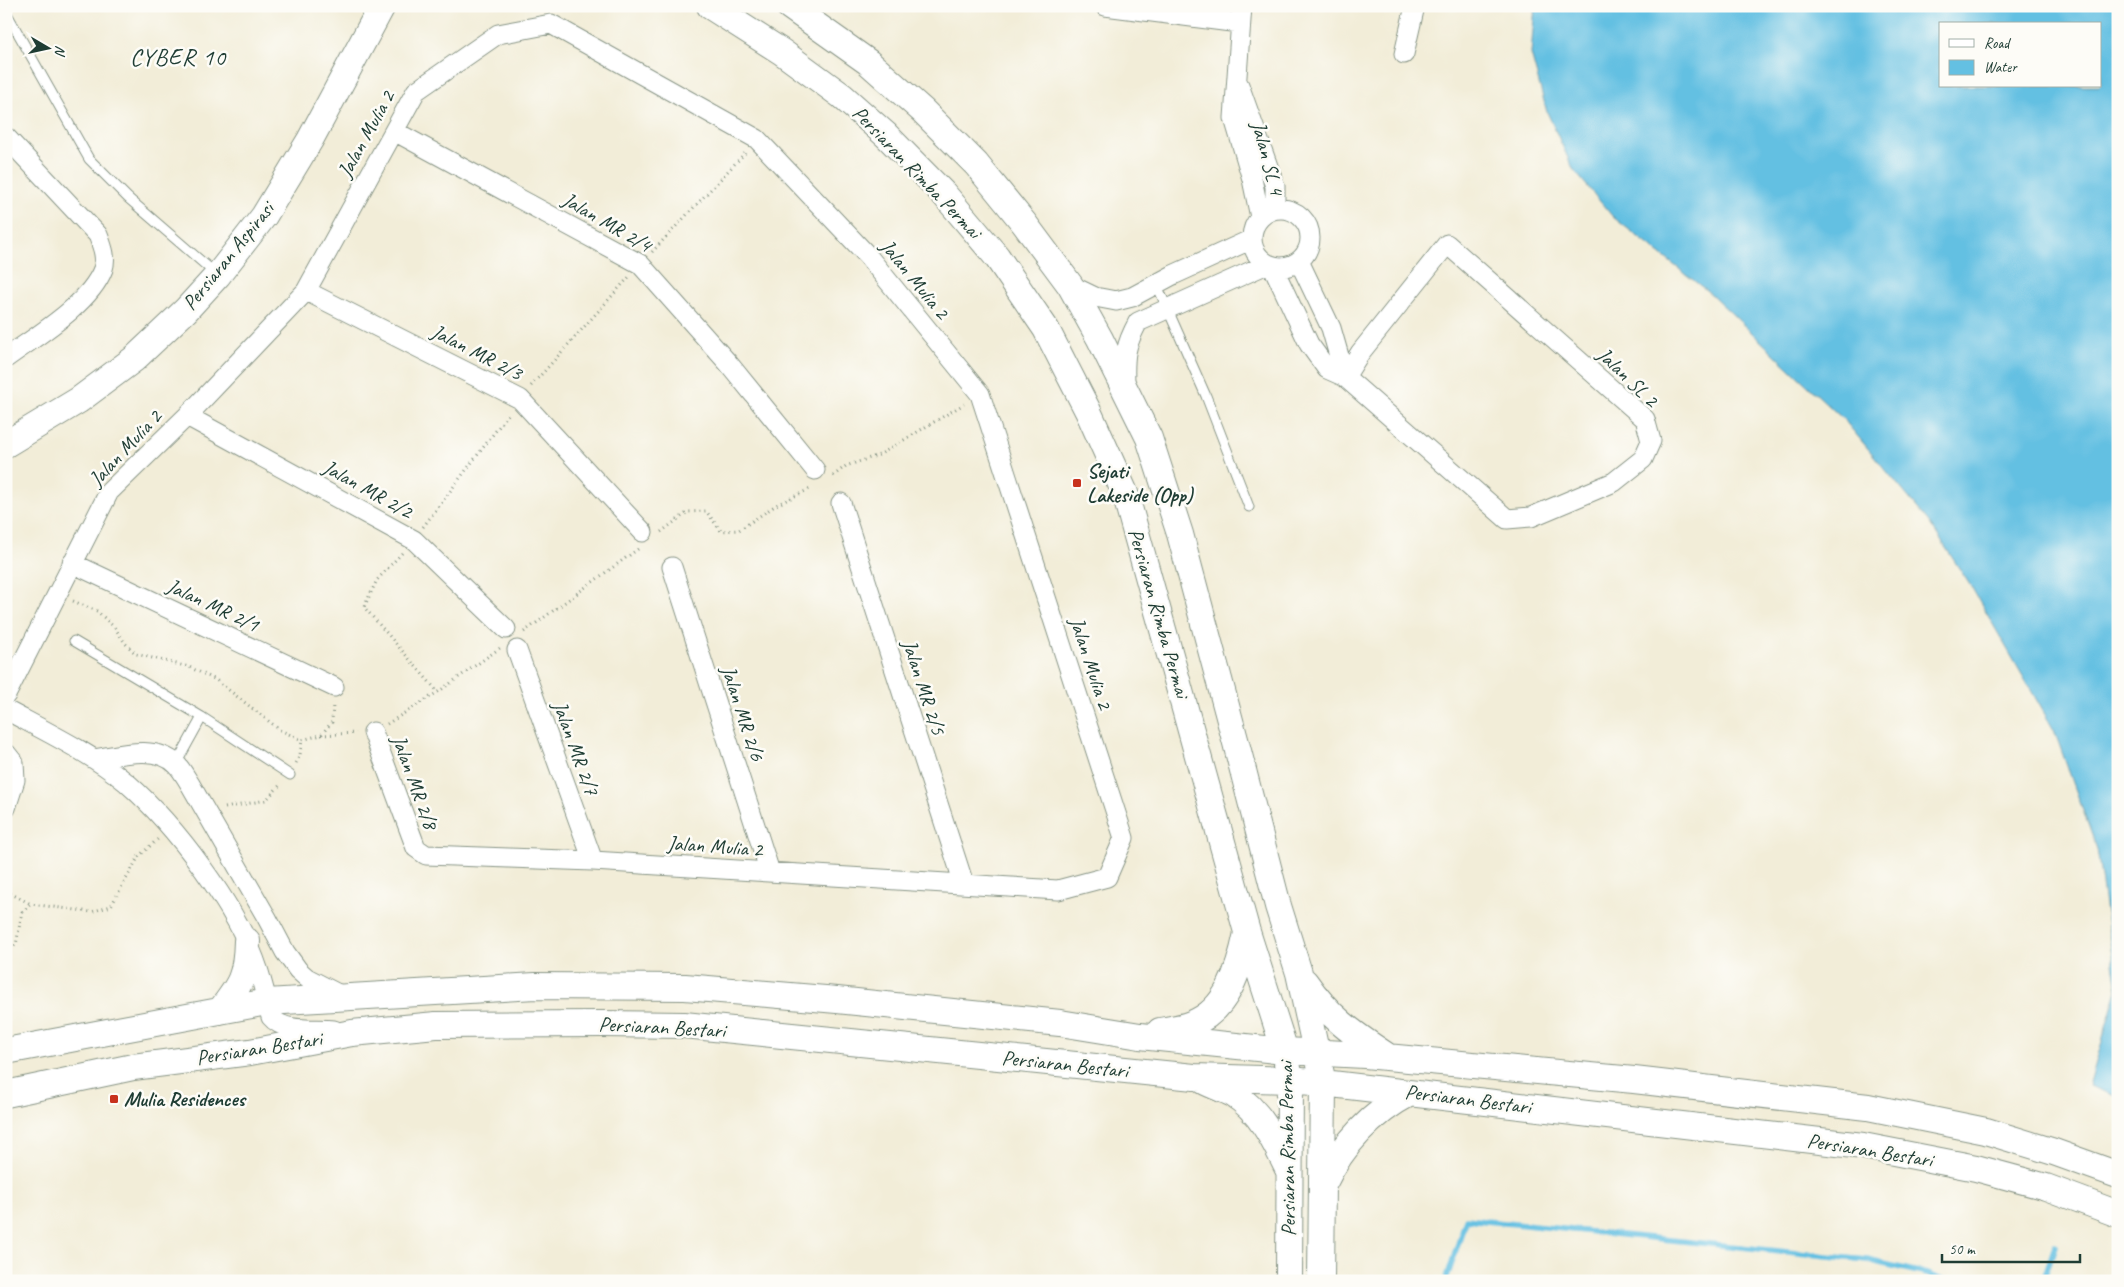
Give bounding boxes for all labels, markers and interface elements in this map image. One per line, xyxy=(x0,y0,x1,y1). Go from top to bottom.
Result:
north arrow xyxy=(22,22,72,72)
legend xyxy=(1939,22,2102,88)
text: Road xyxy=(1984,34,2011,53)
district label: CYBER 10 xyxy=(130,42,227,72)
text: N xyxy=(51,44,69,58)
text: Water xyxy=(1984,58,2018,77)
street label: Jalan Mulia 2 xyxy=(331,85,401,183)
street label: Persiaran Rimba Permai xyxy=(847,100,989,246)
street label: Jalan SL 4 xyxy=(1245,117,1291,200)
street label: Jalan MR 2/4 xyxy=(557,186,658,259)
street label: Persiaran Aspirasi xyxy=(177,194,281,315)
street label: Jalan Mulia 2 xyxy=(874,233,956,325)
street label: Jalan MR 2/3 xyxy=(426,318,528,387)
street label: Jalan SL 2 xyxy=(1591,341,1665,414)
street label: Jalan Mulia 2 xyxy=(82,403,168,492)
street label: Jalan MR 2/2 xyxy=(318,453,419,525)
place label: Sejati Lakeside (Opp) xyxy=(1087,458,1195,508)
marker: Sejati Lakeside (Opp) xyxy=(1071,477,1083,489)
street label: Persiaran Rimba Permai xyxy=(1122,525,1196,703)
street label: Jalan MR 2/1 xyxy=(162,572,264,638)
street label: Jalan Mulia 2 xyxy=(1064,613,1119,714)
street label: Jalan MR 2/5 xyxy=(896,635,952,739)
street label: Jalan MR 2/6 xyxy=(715,661,771,764)
street label: Jalan MR 2/7 xyxy=(547,696,606,800)
street label: Jalan MR 2/8 xyxy=(386,730,445,835)
street label: Jalan Mulia 2 xyxy=(666,830,765,862)
street label: Persiaran Bestari xyxy=(598,1011,729,1043)
street label: Persiaran Bestari xyxy=(194,1025,327,1071)
street label: Persiaran Bestari xyxy=(1001,1044,1132,1084)
street label: Persiaran Rimba Permai xyxy=(1272,1058,1302,1237)
street label: Persiaran Bestari xyxy=(1404,1078,1536,1120)
place label: Mulia Residences xyxy=(124,1086,247,1112)
marker: Mulia Residences xyxy=(108,1093,120,1105)
street label: Persiaran Bestari xyxy=(1805,1127,1938,1173)
scale bar xyxy=(1942,1232,2079,1264)
text: 50 m xyxy=(1949,1240,1976,1259)

